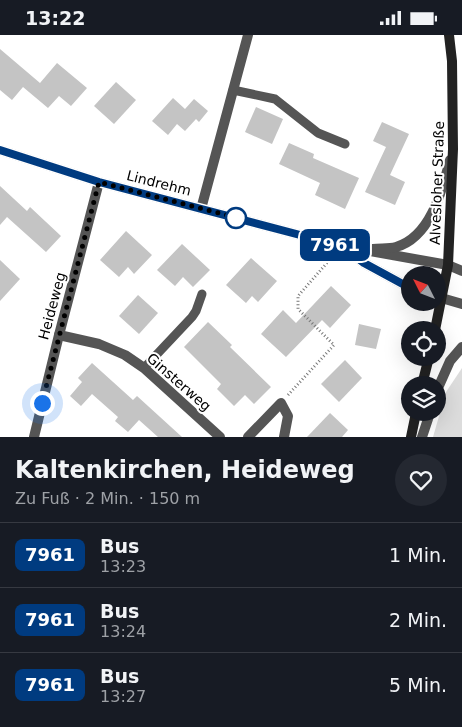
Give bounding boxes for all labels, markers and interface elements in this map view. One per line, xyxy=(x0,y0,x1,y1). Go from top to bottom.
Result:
text: 13:22 xyxy=(25,7,85,29)
street label: Alvesloher Straße xyxy=(427,121,447,245)
street label: Lindrehm xyxy=(125,167,193,199)
unlabelled marker xyxy=(225,207,247,229)
line badge: 7961 xyxy=(300,229,370,261)
text: 7961 xyxy=(310,234,360,255)
north arrow xyxy=(401,266,446,311)
map controls xyxy=(401,266,446,421)
street label: Heideweg xyxy=(35,270,69,342)
button: locate xyxy=(401,321,446,366)
street label: Ginsterweg xyxy=(144,350,214,414)
button: layers xyxy=(401,376,446,421)
your location xyxy=(30,391,55,416)
button: heart xyxy=(395,454,447,506)
text: Kaltenkirchen, Heideweg xyxy=(15,456,355,484)
text: Zu Fuß · 2 Min. · 150 m xyxy=(15,489,200,508)
text: Bus xyxy=(100,535,139,557)
text: 7961 xyxy=(25,544,75,565)
text: 1 Min. xyxy=(389,544,447,566)
text: 13:23 xyxy=(100,557,146,576)
text: Bus xyxy=(100,600,139,622)
text: 7961 xyxy=(25,609,75,630)
text: 2 Min. xyxy=(389,609,447,631)
text: 13:24 xyxy=(100,622,146,641)
text: Bus xyxy=(100,665,139,687)
text: 7961 xyxy=(25,674,75,695)
text: 5 Min. xyxy=(389,674,447,696)
text: 13:27 xyxy=(100,687,146,706)

